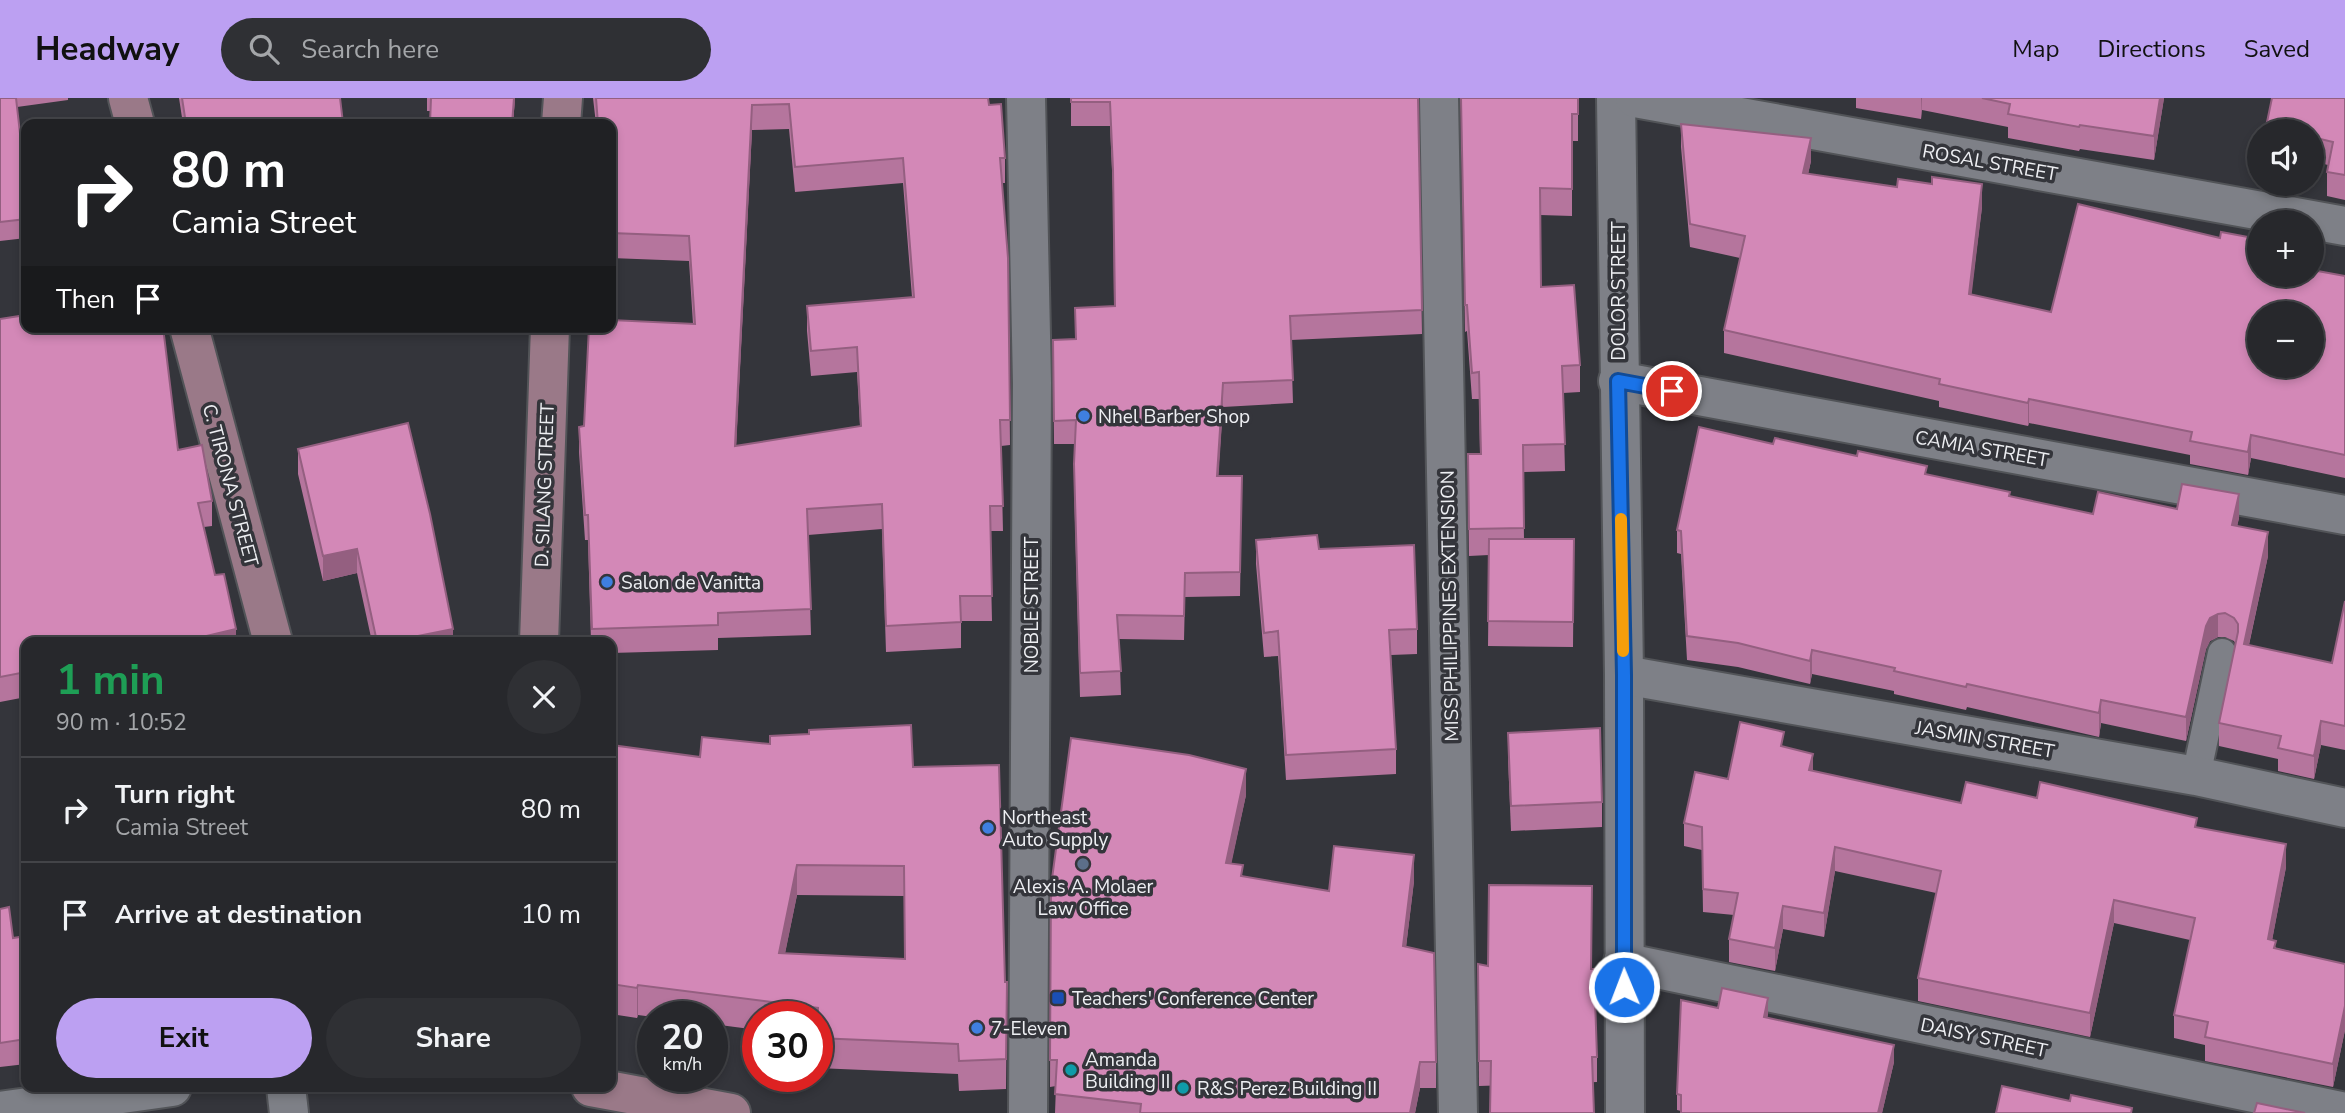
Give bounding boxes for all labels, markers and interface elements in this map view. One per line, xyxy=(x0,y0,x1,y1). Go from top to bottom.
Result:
search box xyxy=(221,18,711,81)
text: Headway xyxy=(35,27,179,72)
icon: search xyxy=(245,30,283,68)
text: Search here xyxy=(301,32,439,67)
text: Map xyxy=(2012,33,2059,65)
text: Directions xyxy=(2097,33,2206,65)
text: Saved xyxy=(2244,33,2310,65)
map controls xyxy=(2247,119,2324,378)
button: sound xyxy=(2247,119,2324,196)
text: 80 m xyxy=(171,137,286,204)
street label: ROSAL STREET xyxy=(1920,138,2060,188)
icon: right xyxy=(56,147,147,238)
text: Camia Street xyxy=(171,201,356,244)
button: + xyxy=(2247,210,2324,287)
street label: DOLOR STREET xyxy=(1606,221,1632,361)
icon: arrive xyxy=(129,280,167,318)
text: Then xyxy=(56,282,115,317)
button: − xyxy=(2247,301,2324,378)
pin xyxy=(1642,361,1702,421)
icon: arrive xyxy=(1653,372,1691,410)
street label: C. TIRONA STREET xyxy=(196,401,264,570)
street label: D. SILANG STREET xyxy=(529,402,561,568)
place label: Nhel Barber Shop xyxy=(1098,404,1250,430)
marker: Nhel Barber Shop xyxy=(1076,408,1092,424)
street label: CAMIA STREET xyxy=(1913,424,2051,474)
street label: MISS PHILIPPINES EXTENSION xyxy=(1435,470,1465,742)
street label: NOBLE STREET xyxy=(1019,536,1045,673)
place label: Salon de Vanitta xyxy=(621,570,761,596)
marker: Salon de Vanitta xyxy=(599,574,615,590)
text: 1 min xyxy=(56,652,165,709)
button: close xyxy=(507,660,581,734)
text: 90 m · 10:52 xyxy=(56,707,187,738)
street label: JASMIN STREET xyxy=(1912,715,2057,765)
text: Turn right xyxy=(115,777,234,812)
icon: right xyxy=(56,791,94,829)
text: 80 m xyxy=(521,792,581,827)
place label: Northeast Auto Supply xyxy=(1002,805,1108,853)
text: Camia Street xyxy=(115,812,248,843)
marker: Northeast Auto Supply xyxy=(980,820,996,836)
marker: Alexis A. Molaer Law Office xyxy=(1075,856,1091,872)
place label: Alexis A. Molaer Law Office xyxy=(1013,874,1154,922)
icon: arrive xyxy=(56,896,94,934)
text: Arrive at destination xyxy=(115,897,362,932)
text: 10 m xyxy=(521,897,581,932)
position arrow xyxy=(1587,950,1661,1024)
place label: Teachers' Conference Center xyxy=(1072,986,1314,1012)
marker: Teachers' Conference Center xyxy=(1050,990,1066,1006)
button: Exit xyxy=(56,998,312,1078)
button: Share xyxy=(326,998,581,1078)
speed limit sign: 30 xyxy=(742,1001,833,1092)
street label: DAISY STREET xyxy=(1918,1012,2050,1064)
text: 20 xyxy=(661,1014,704,1061)
place label: 7-Eleven xyxy=(991,1016,1068,1042)
marker: 7-Eleven xyxy=(969,1020,985,1036)
place label: Amanda Building II xyxy=(1085,1047,1170,1095)
text: km/h xyxy=(663,1052,702,1076)
marker: Amanda Building II xyxy=(1063,1062,1079,1078)
place label: R&S Perez Building II xyxy=(1197,1076,1377,1102)
marker: R&S Perez Building II xyxy=(1175,1080,1191,1096)

